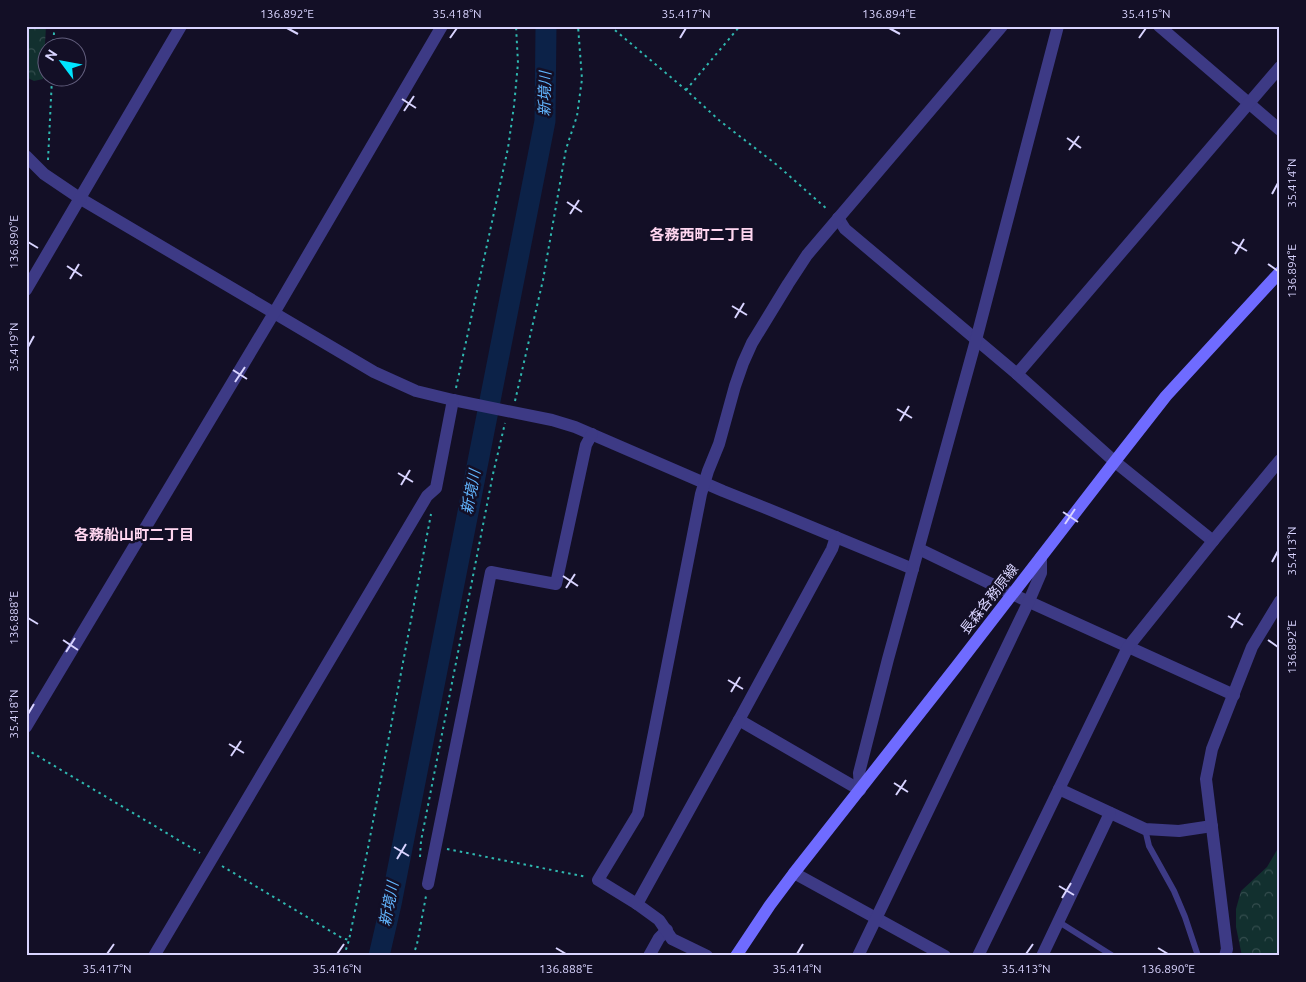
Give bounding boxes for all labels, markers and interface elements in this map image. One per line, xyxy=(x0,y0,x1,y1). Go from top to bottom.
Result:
text: 136.892°E xyxy=(260,7,314,20)
text: 35.418°N xyxy=(432,7,482,20)
text: 35.417°N xyxy=(661,7,711,20)
text: 136.894°E xyxy=(862,7,916,20)
text: 35.415°N xyxy=(1121,7,1171,20)
north arrow xyxy=(38,38,88,88)
text: N xyxy=(41,46,61,64)
water label: 新境川 xyxy=(536,69,553,117)
text: 35.414°N xyxy=(1285,158,1298,208)
text: 136.890°E xyxy=(7,215,20,269)
district label: 各務西町二丁目 xyxy=(649,226,755,243)
text: 136.894°E xyxy=(1285,244,1298,298)
text: 35.419°N xyxy=(7,322,20,372)
water label: 新境川 xyxy=(458,466,484,516)
district label: 各務船山町二丁目 xyxy=(74,526,194,543)
text: 35.413°N xyxy=(1285,526,1298,576)
street label: 長森各務原線 xyxy=(957,561,1021,637)
text: 136.888°E xyxy=(7,591,20,645)
text: 136.892°E xyxy=(1285,620,1298,674)
text: 35.418°N xyxy=(7,689,20,739)
water label: 新境川 xyxy=(376,878,402,928)
text: 35.417°N xyxy=(82,962,132,975)
text: 35.416°N xyxy=(312,962,362,975)
text: 136.888°E xyxy=(539,962,593,975)
text: 35.414°N xyxy=(772,962,822,975)
text: 35.413°N xyxy=(1001,962,1051,975)
text: 136.890°E xyxy=(1141,962,1195,975)

